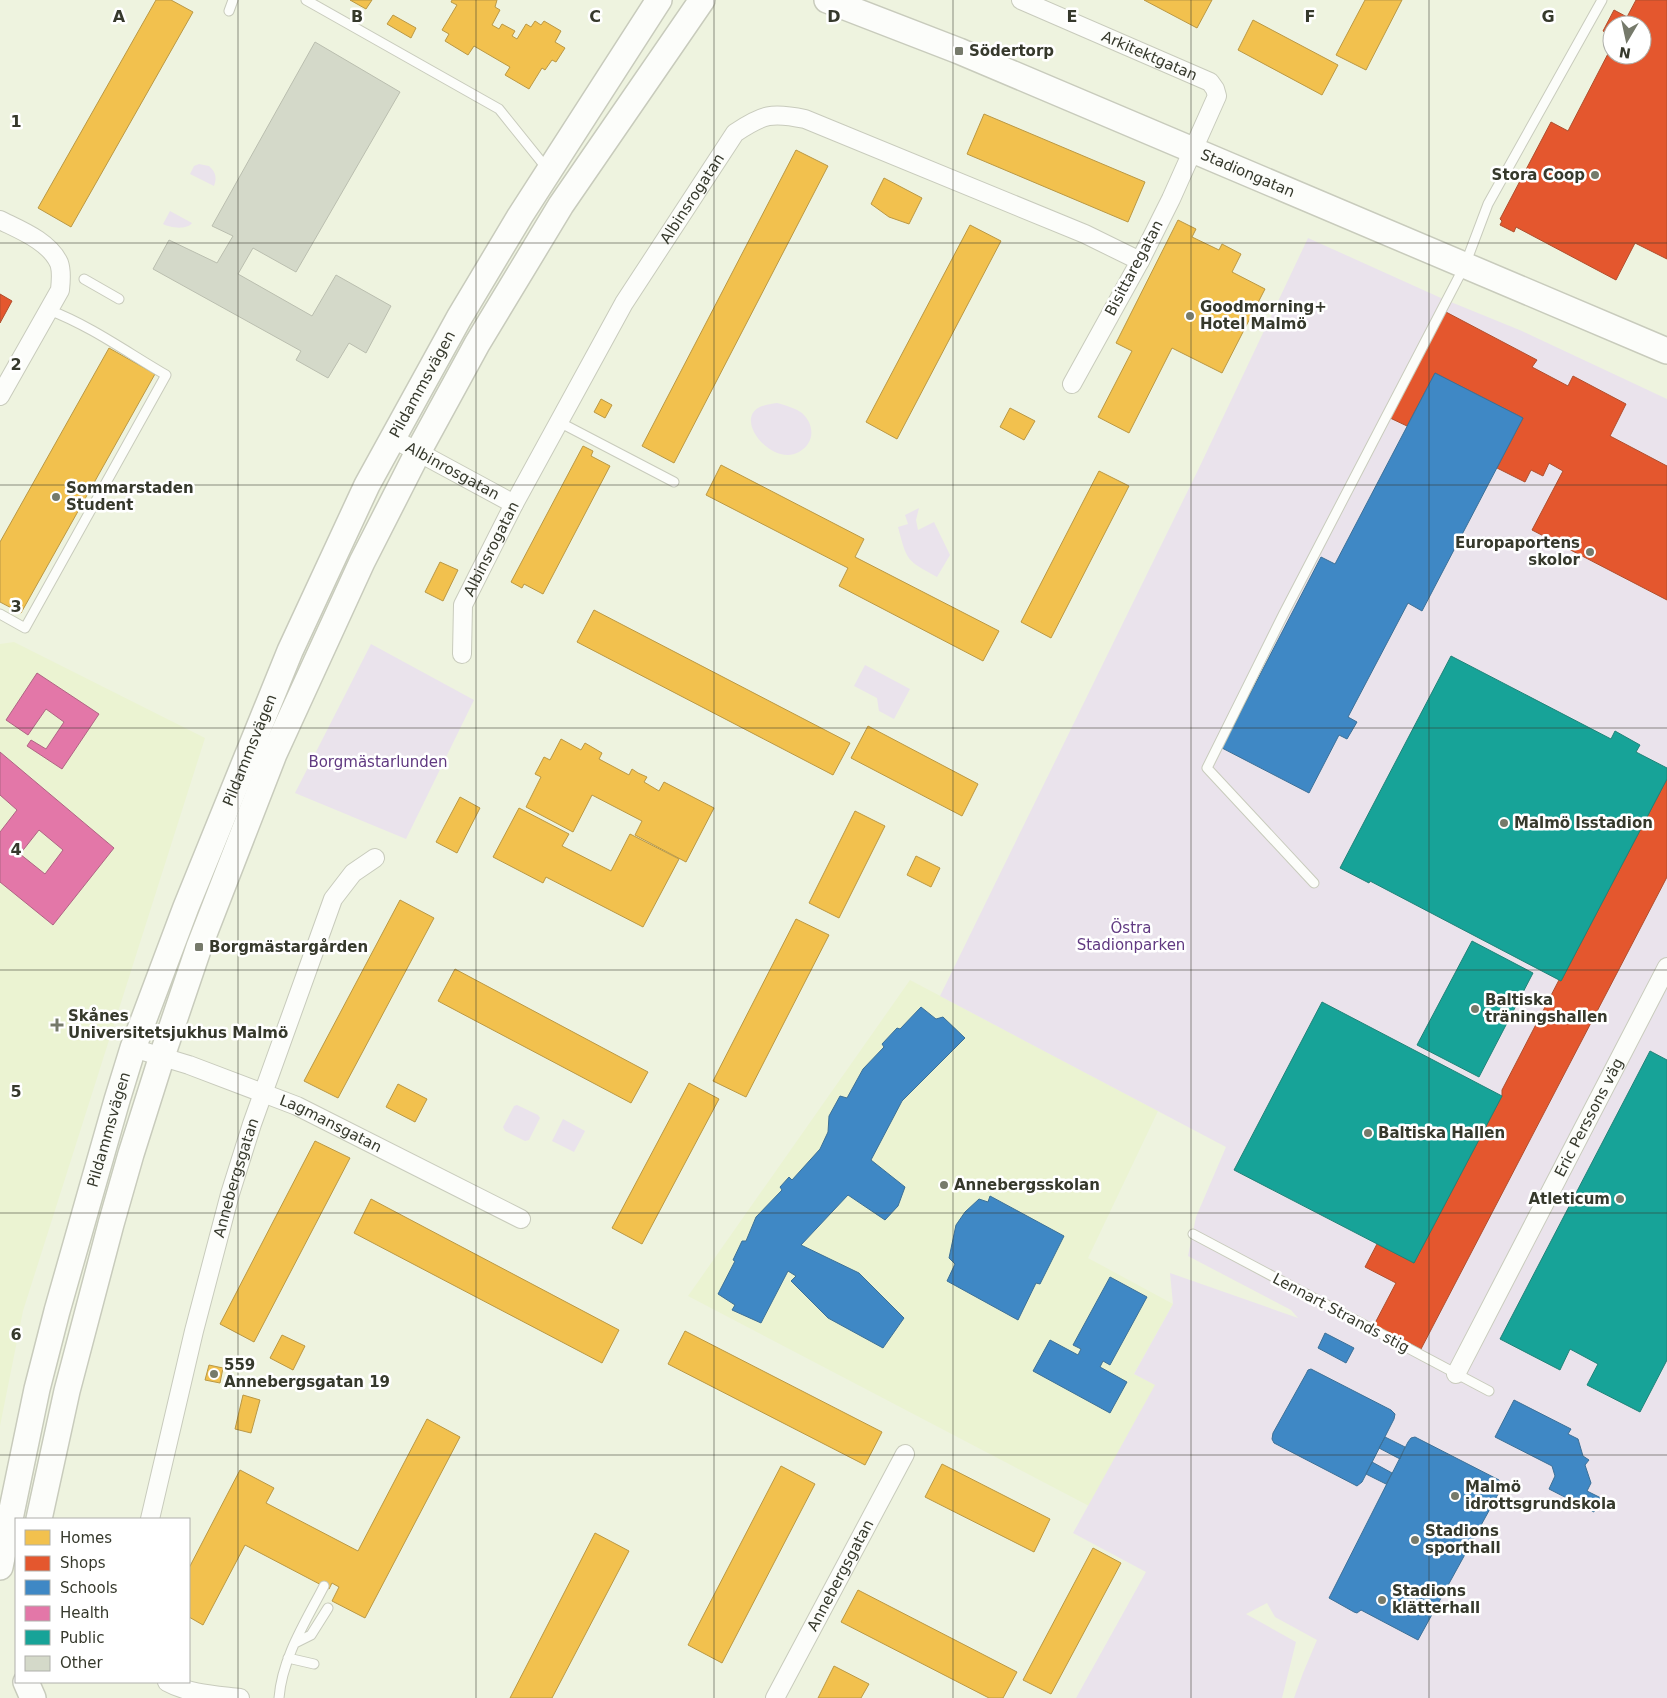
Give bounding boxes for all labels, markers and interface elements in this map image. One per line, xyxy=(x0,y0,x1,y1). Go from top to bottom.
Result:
text: A xyxy=(113,7,126,26)
text: B xyxy=(351,7,363,26)
text: C xyxy=(589,7,601,26)
text: D xyxy=(827,7,841,26)
text: E xyxy=(1067,7,1077,26)
text: F xyxy=(1305,7,1315,26)
text: G xyxy=(1541,7,1555,26)
north arrow xyxy=(1602,15,1652,65)
street label: Arkitektgatan xyxy=(1099,27,1200,84)
place label: Södertorp xyxy=(969,42,1054,60)
text: N xyxy=(1618,44,1632,62)
marker: Södertorp xyxy=(953,45,965,57)
text: 1 xyxy=(10,112,22,131)
street label: Stadiongatan xyxy=(1198,145,1297,201)
street label: Albinsrogatan xyxy=(656,150,728,247)
place label: Stora Coop xyxy=(1492,166,1585,184)
marker: Stora Coop xyxy=(1589,169,1601,181)
street label: Bisittaregatan xyxy=(1101,217,1167,319)
place label: Goodmorning+ Hotel Malmö xyxy=(1200,298,1327,333)
marker: Goodmorning+ Hotel Malmö xyxy=(1184,310,1196,322)
street label: Pildammsvägen xyxy=(386,328,459,441)
text: 2 xyxy=(10,355,22,374)
street label: Albinrosgatan xyxy=(403,438,503,503)
place label: Sommarstaden Student xyxy=(66,479,194,514)
marker: Sommarstaden Student xyxy=(50,491,62,503)
street label: Albinsrogatan xyxy=(460,498,523,599)
place label: Europaportens skolor xyxy=(1455,534,1581,569)
marker: Europaportens skolor xyxy=(1584,546,1596,558)
text: 3 xyxy=(10,597,22,616)
street label: Pildammsvägen xyxy=(219,692,280,809)
park label: Borgmästarlunden xyxy=(308,753,448,771)
place label: Malmö Isstadion xyxy=(1514,814,1653,832)
marker: Malmö Isstadion xyxy=(1498,817,1510,829)
text: 4 xyxy=(10,840,22,859)
park label: Östra Stadionparken xyxy=(1077,918,1185,954)
place label: Borgmästargården xyxy=(209,938,368,956)
marker: Borgmästargården xyxy=(193,941,205,953)
place label: Baltiska träningshallen xyxy=(1485,991,1608,1026)
marker: Baltiska träningshallen xyxy=(1469,1003,1481,1015)
place label: Skånes Universitetsjukhus Malmö xyxy=(68,1007,288,1042)
marker: Skånes Universitetsjukhus Malmö xyxy=(50,1018,64,1032)
street label: Eric Perssons väg xyxy=(1551,1055,1627,1180)
street label: Pildammsvägen xyxy=(84,1070,134,1189)
text: 5 xyxy=(10,1082,22,1101)
street label: Lagmansgatan xyxy=(277,1091,385,1156)
street label: Annebergsgatan xyxy=(210,1115,262,1240)
place label: Baltiska Hallen xyxy=(1378,1124,1505,1142)
marker: Baltiska Hallen xyxy=(1362,1127,1374,1139)
place label: Annebergsskolan xyxy=(954,1176,1100,1194)
marker: Annebergsskolan xyxy=(938,1179,950,1191)
place label: Atleticum xyxy=(1528,1190,1610,1208)
marker: Atleticum xyxy=(1614,1193,1626,1205)
street label: Lennart Strands stig xyxy=(1270,1269,1412,1357)
text: 6 xyxy=(10,1325,22,1344)
place label: 559 Annebergsgatan 19 xyxy=(224,1356,390,1391)
marker: 559 Annebergsgatan 19 xyxy=(208,1368,220,1380)
place label: Malmö idrottsgrundskola xyxy=(1465,1478,1616,1513)
marker: Malmö idrottsgrundskola xyxy=(1449,1490,1461,1502)
street label: Annebergsgatan xyxy=(803,1516,877,1634)
legend xyxy=(15,1518,190,1683)
place label: Stadions sporthall xyxy=(1425,1522,1501,1557)
text: Homes xyxy=(60,1529,112,1547)
marker: Stadions sporthall xyxy=(1409,1534,1421,1546)
text: Shops xyxy=(60,1554,106,1572)
text: Schools xyxy=(60,1579,118,1597)
place label: Stadions klätterhall xyxy=(1392,1582,1480,1617)
marker: Stadions klätterhall xyxy=(1376,1594,1388,1606)
text: Health xyxy=(60,1604,109,1622)
text: Public xyxy=(60,1629,104,1647)
text: Other xyxy=(60,1654,103,1672)

